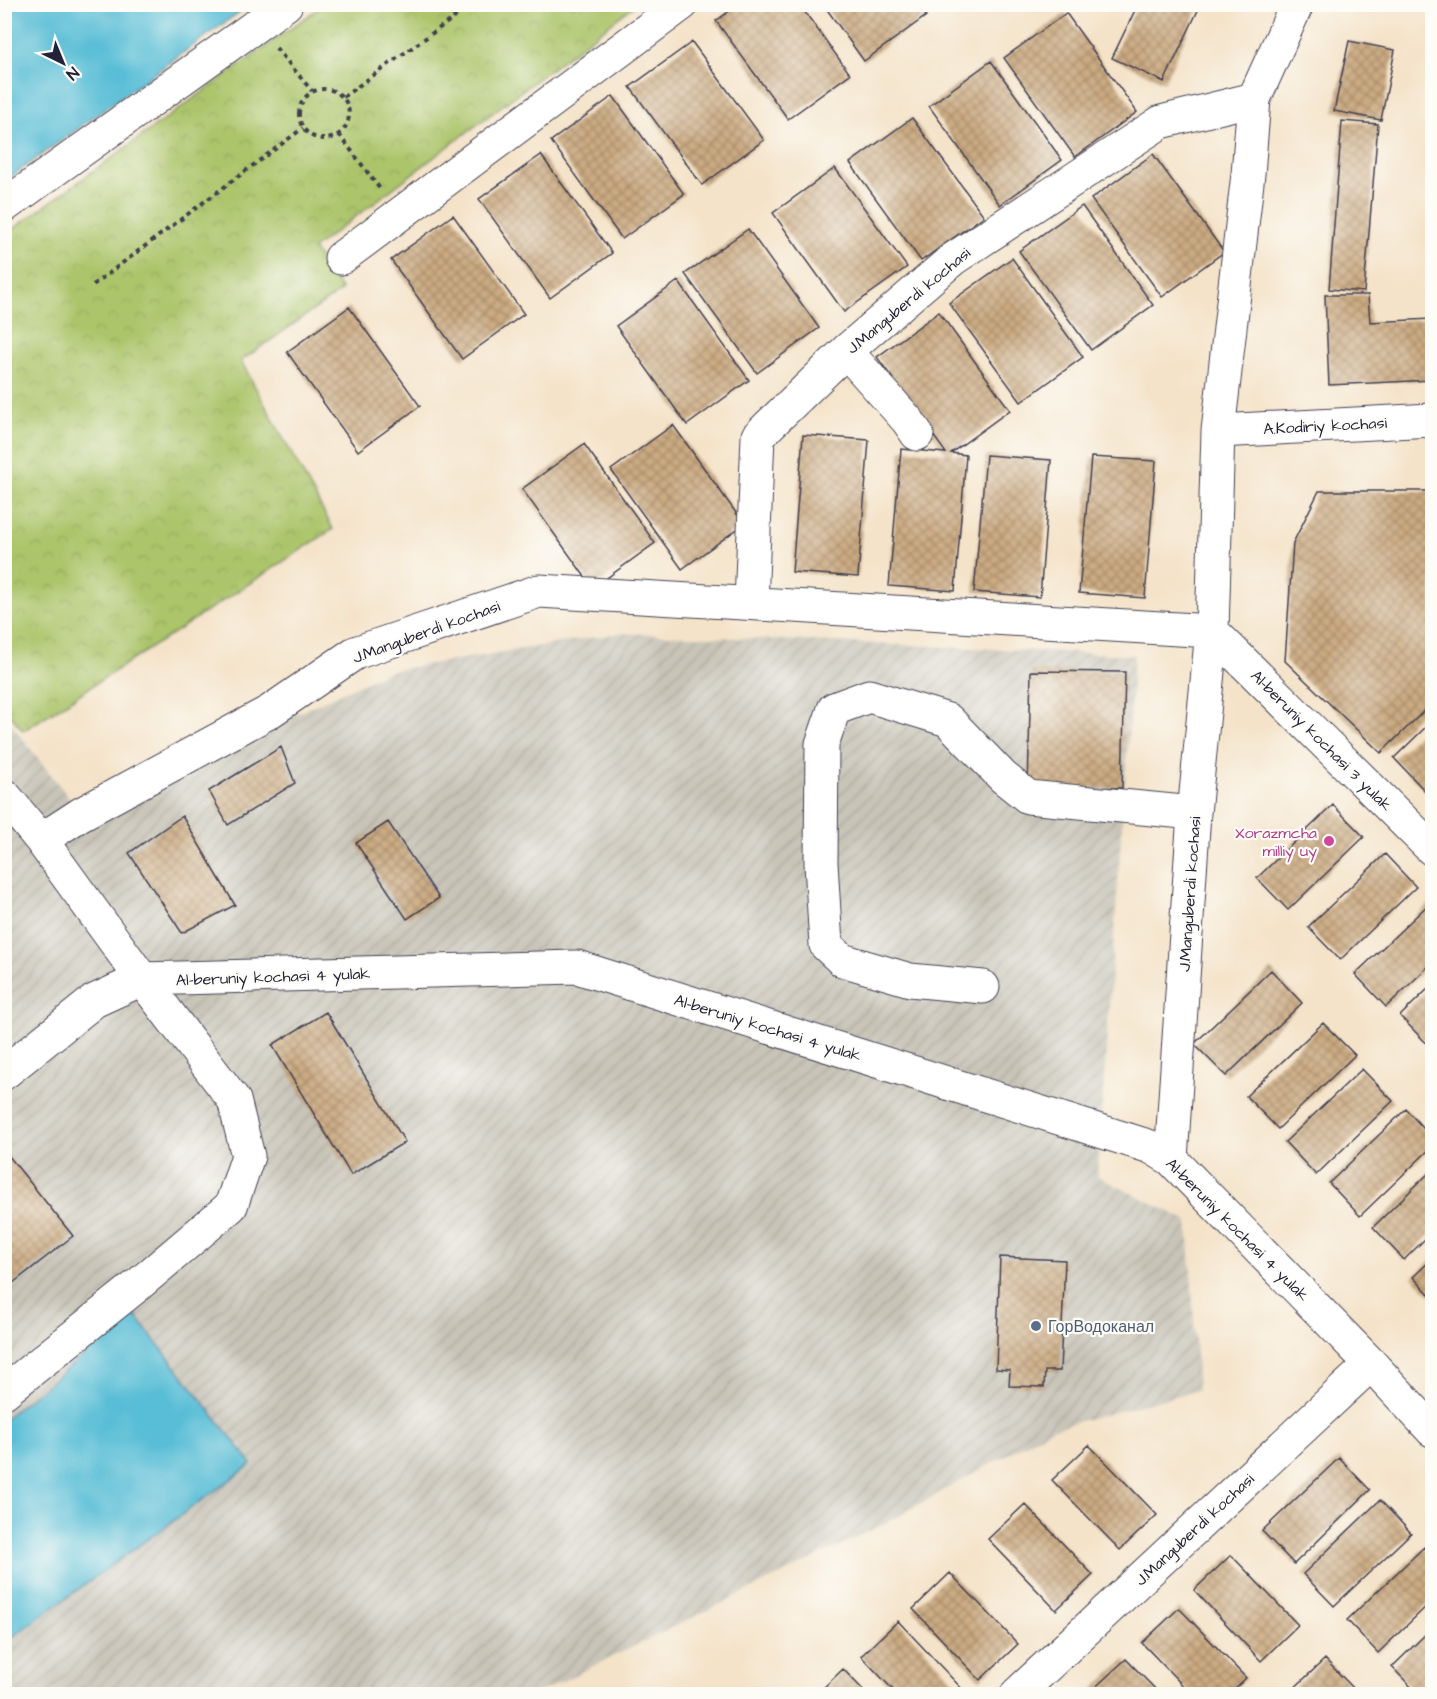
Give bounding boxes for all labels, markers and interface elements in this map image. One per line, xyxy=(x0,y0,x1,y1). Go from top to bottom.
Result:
north arrow xyxy=(33,33,93,93)
text: N xyxy=(61,62,84,85)
street label: J.Manguberdi kochasi xyxy=(842,242,976,360)
street label: A.Kodiriy kochasi xyxy=(1263,412,1388,441)
street label: J.Manguberdi kochasi xyxy=(350,595,504,670)
street label: Al-beruniy kochasi 3 yulak xyxy=(1245,665,1397,817)
street label: J.Manguberdi kochasi xyxy=(1174,815,1207,972)
place label: Xorazmcha milliy uy xyxy=(1235,822,1317,863)
marker: Xorazmcha milliy uy xyxy=(1322,834,1336,848)
street label: Al-beruniy kochasi 4 yulak xyxy=(175,963,371,992)
street label: Al-beruniy kochasi 4 yulak xyxy=(671,989,864,1068)
street label: Al-beruniy kochasi 4 yulak xyxy=(1160,1153,1314,1307)
place label: ГорВодоканал xyxy=(1048,1316,1154,1338)
marker: ГорВодоканал xyxy=(1029,1319,1043,1333)
street label: J.Manguberdi kochasi xyxy=(1130,1468,1260,1592)

